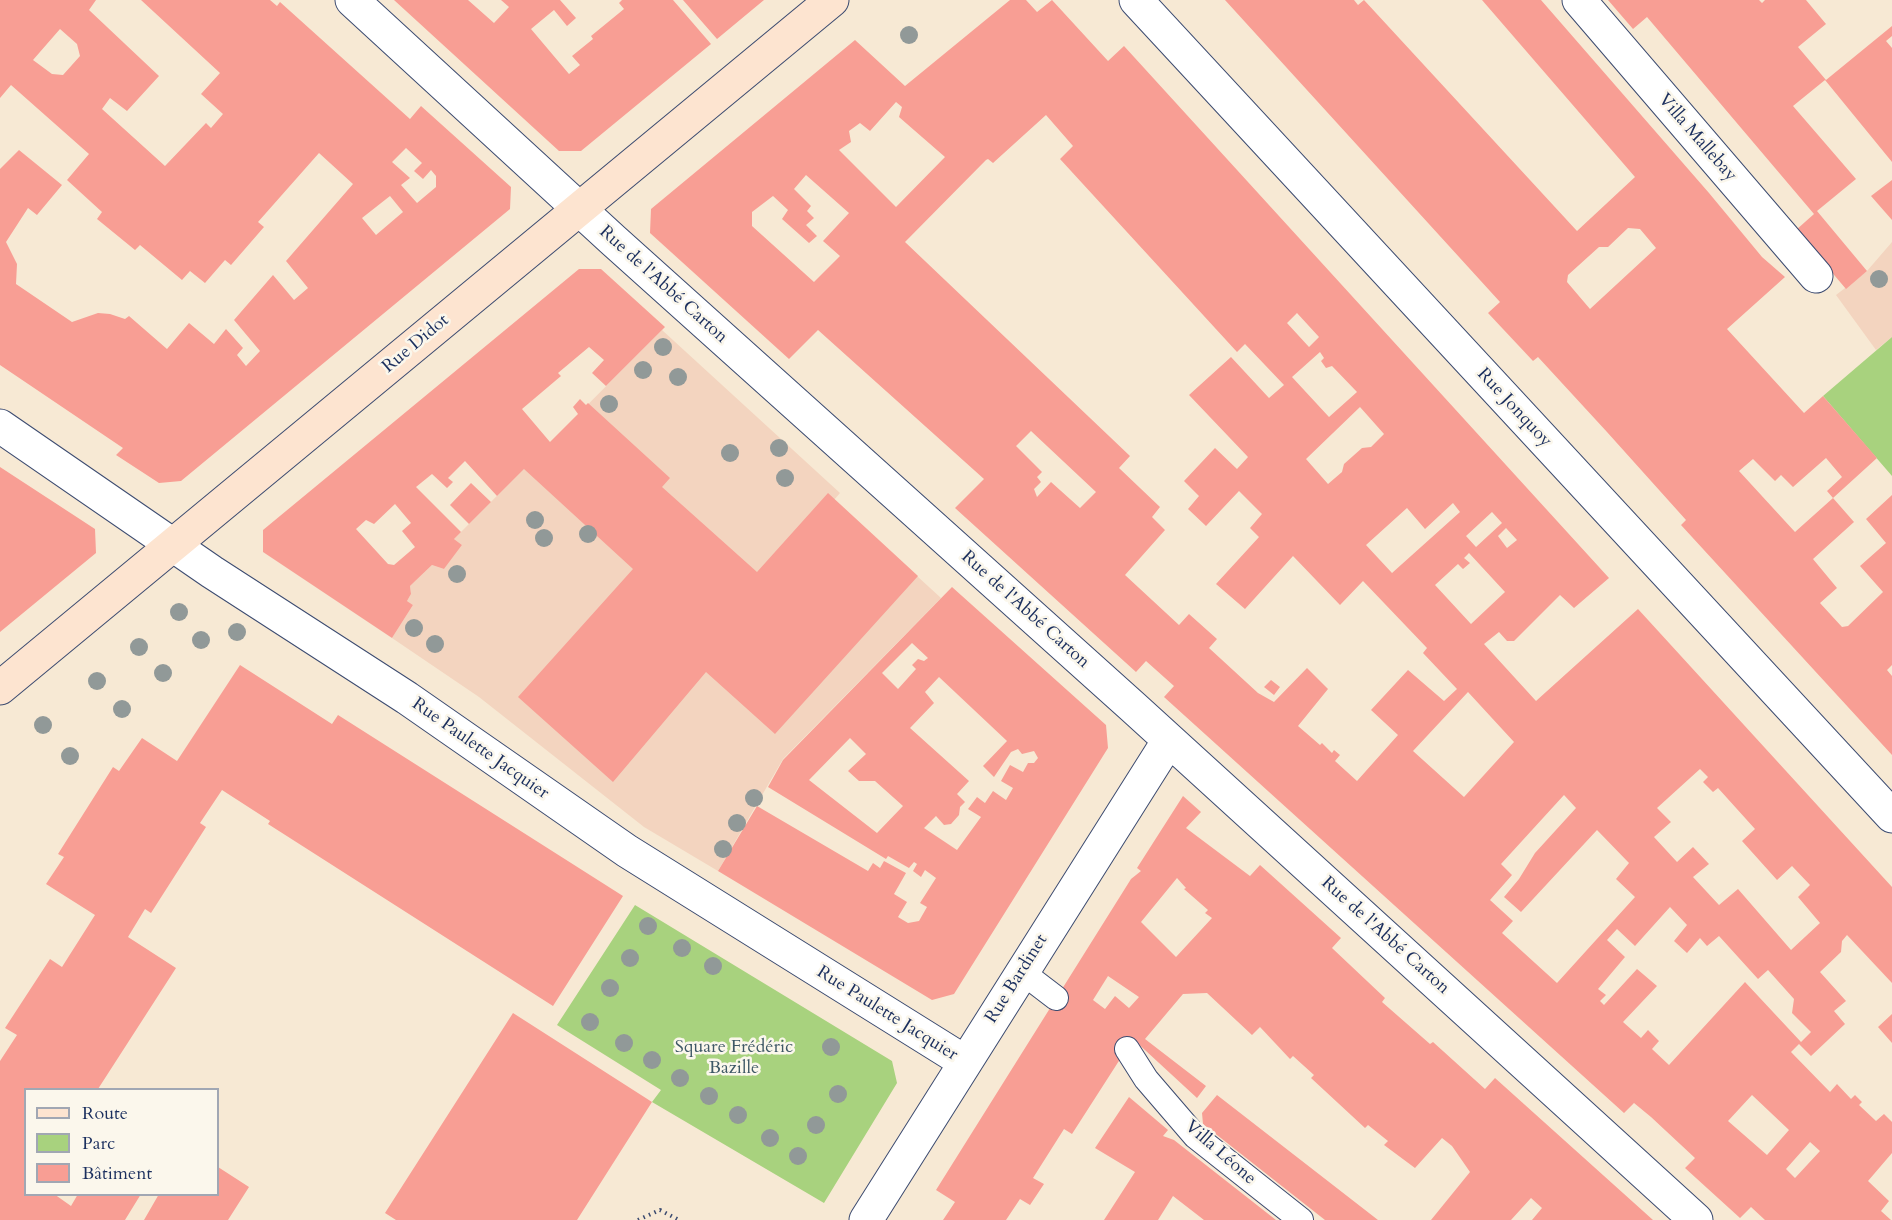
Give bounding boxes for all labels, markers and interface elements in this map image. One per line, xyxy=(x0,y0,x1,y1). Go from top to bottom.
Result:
street label: Villa Mallebay xyxy=(1653,90,1741,186)
street label: Rue de l'Abbé Carton xyxy=(594,222,732,348)
street label: Rue Didot xyxy=(378,310,454,378)
street label: Rue Jonquoy xyxy=(1472,364,1556,452)
street label: Rue de l'Abbé Carton xyxy=(956,547,1094,673)
street label: Rue Paulette Jacquier xyxy=(407,694,553,804)
street label: Rue de l'Abbé Carton xyxy=(1316,873,1454,999)
street label: Rue Bardinet xyxy=(981,931,1053,1027)
street label: Rue Paulette Jacquier xyxy=(813,962,961,1066)
park label: Square Frédéric Bazille xyxy=(675,1037,793,1080)
legend xyxy=(24,1088,219,1196)
text: Route xyxy=(82,1101,128,1126)
street label: Villa Léone xyxy=(1180,1116,1260,1190)
text: Parc xyxy=(82,1131,115,1156)
text: Bâtiment xyxy=(82,1161,152,1186)

